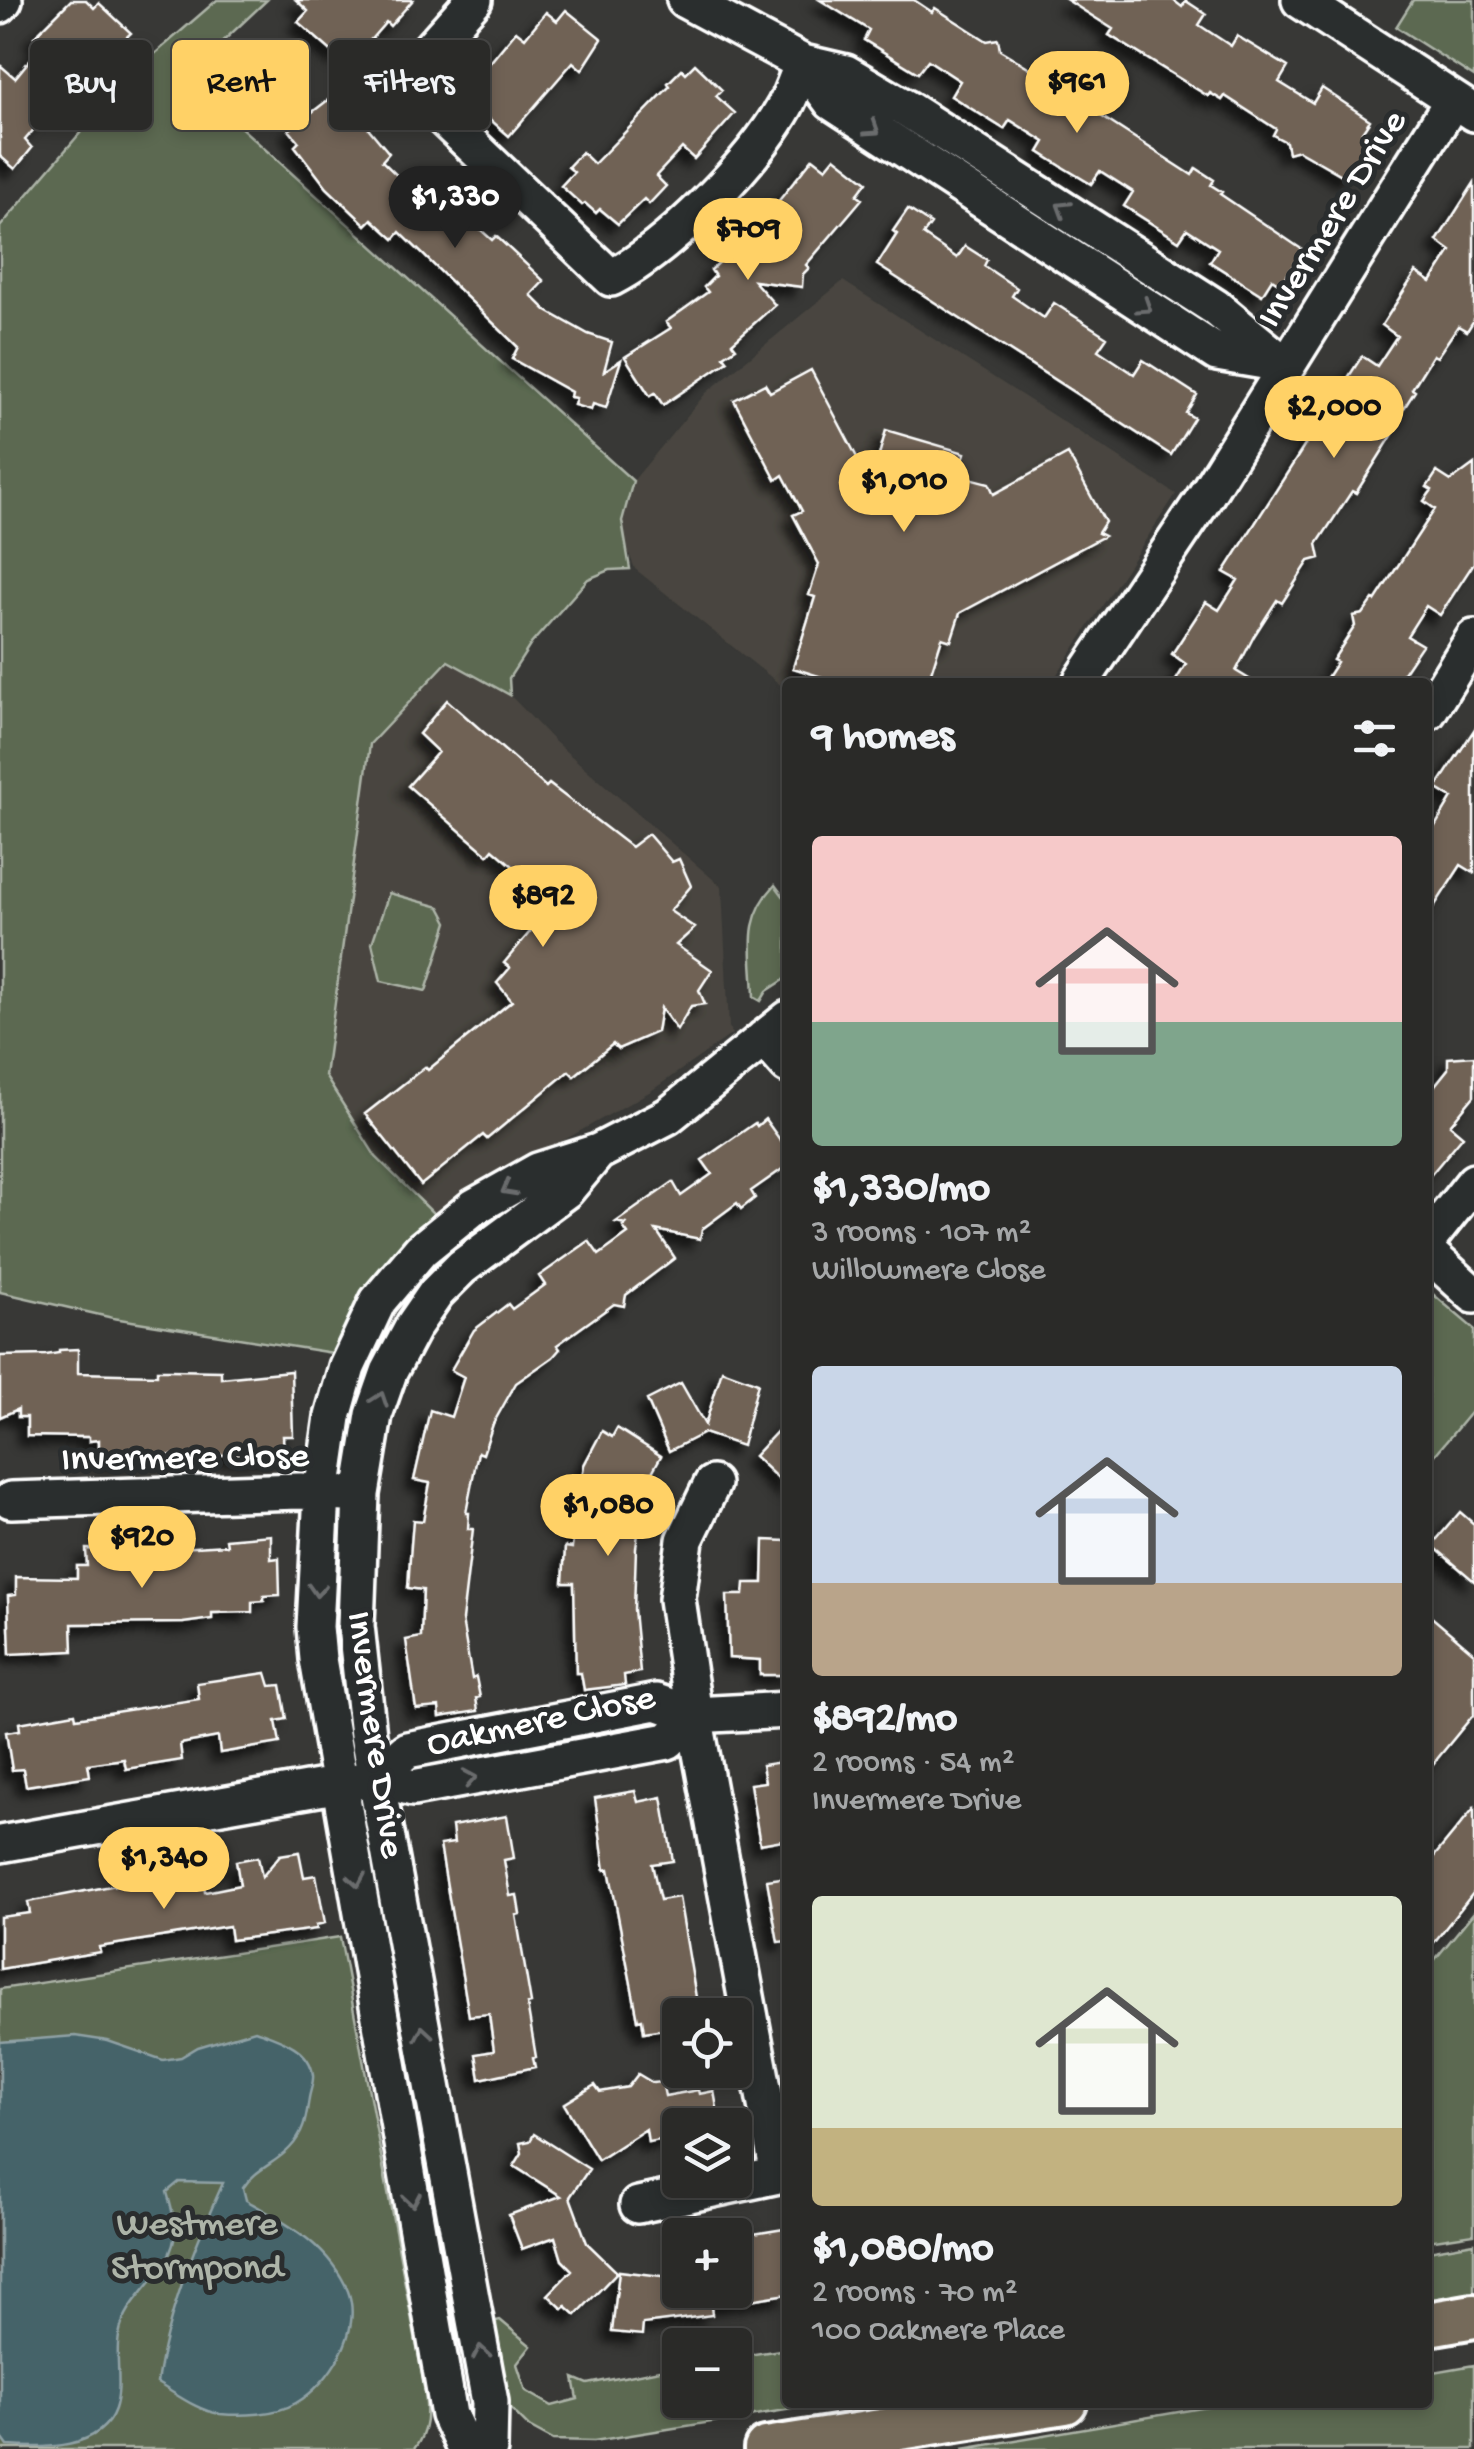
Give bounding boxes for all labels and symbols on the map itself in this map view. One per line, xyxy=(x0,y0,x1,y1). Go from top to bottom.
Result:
pin: $961 xyxy=(1018,51,1136,136)
street label: Invermere Drive xyxy=(1250,103,1419,337)
one-way arrow xyxy=(862,117,880,136)
pin: $1,330 xyxy=(374,166,536,251)
pin: $709 xyxy=(689,198,807,283)
one-way arrow xyxy=(1056,202,1074,221)
one-way arrow xyxy=(1134,294,1152,313)
pin: $2,000 xyxy=(1253,376,1415,461)
pin: $1,010 xyxy=(823,450,985,535)
pin: $892 xyxy=(484,865,602,950)
one-way arrow xyxy=(500,1176,518,1196)
one-way arrow xyxy=(368,1391,388,1408)
street label: Invermere Close xyxy=(61,1436,310,1484)
pin: $1,080 xyxy=(527,1474,689,1559)
pin: $920 xyxy=(83,1506,201,1591)
one-way arrow xyxy=(307,1583,328,1599)
street label: Invermere Drive xyxy=(334,1609,412,1861)
street label: Oakmere Close xyxy=(423,1677,660,1768)
one-way arrow xyxy=(462,1768,479,1789)
pin: $1,340 xyxy=(83,1827,245,1912)
one-way arrow xyxy=(346,1871,367,1888)
one-way arrow xyxy=(413,2024,434,2041)
one-way arrow xyxy=(401,2192,422,2208)
park label: Westmere Stormpond xyxy=(111,2204,286,2292)
one-way arrow xyxy=(471,2344,492,2361)

